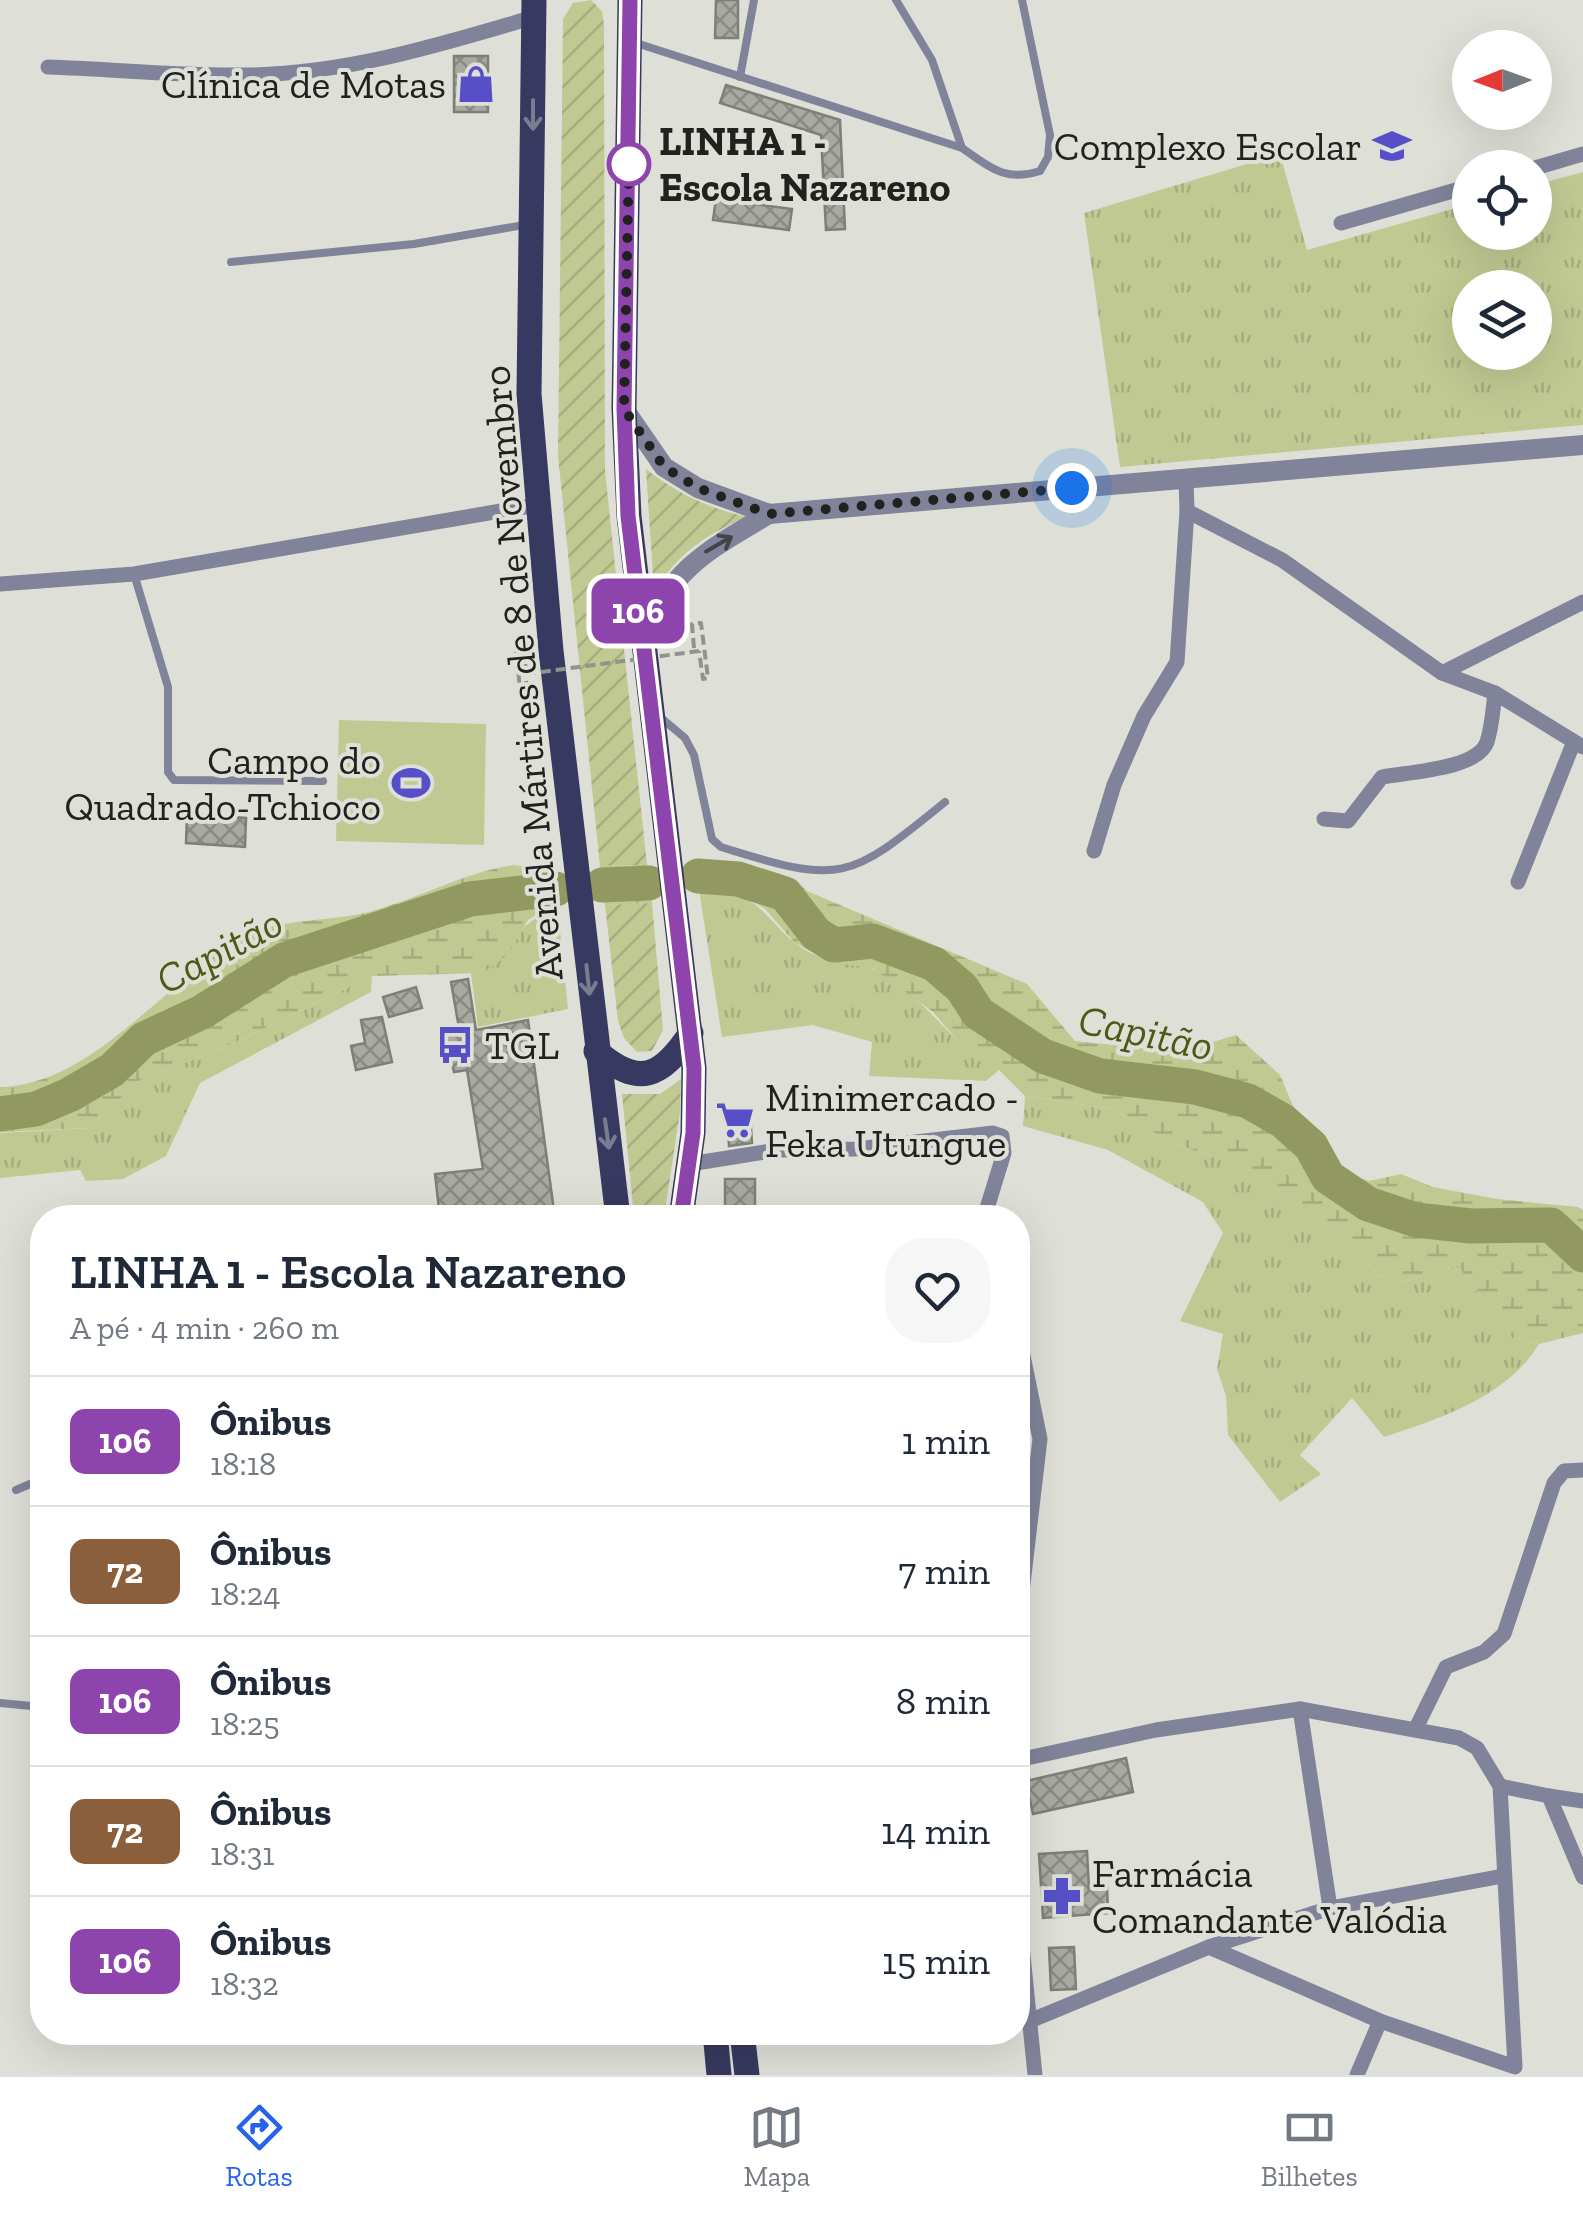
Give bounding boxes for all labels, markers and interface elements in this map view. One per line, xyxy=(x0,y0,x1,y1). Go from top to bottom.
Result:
north arrow xyxy=(1452,30,1552,130)
map controls xyxy=(1452,30,1552,370)
place label: Clínica de Motas xyxy=(161,60,446,108)
shop icon: Clínica de Motas xyxy=(455,63,497,105)
one-way arrow xyxy=(524,98,542,130)
place label: LINHA 1 - Escola Nazareno xyxy=(659,117,951,211)
place label: Complexo Escolar xyxy=(1054,122,1362,170)
school or university icon: Complexo Escolar xyxy=(1371,125,1413,167)
marker: LINHA 1 - Escola Nazareno xyxy=(608,143,650,185)
button: locate xyxy=(1452,150,1552,250)
button: layers xyxy=(1452,270,1552,370)
street label: Avenida Mártires de 8 de Novembro xyxy=(471,364,573,982)
your location xyxy=(1047,463,1097,513)
one-way arrow xyxy=(704,534,733,554)
line badge: 106 xyxy=(580,578,696,644)
text: 106 xyxy=(611,590,665,632)
place label: Campo do Quadrado-Tchioco xyxy=(64,736,381,830)
sports icon: Campo do Quadrado-Tchioco xyxy=(390,762,432,804)
water label: Capitão xyxy=(147,896,291,1005)
one-way arrow xyxy=(579,964,598,996)
water label: Capitão xyxy=(1074,993,1218,1072)
place label: TGL xyxy=(485,1021,559,1069)
bus stop icon: TGL xyxy=(434,1024,476,1066)
place label: Minimercado - Feka Utungue xyxy=(765,1073,1019,1167)
supermarket icon: Minimercado - Feka Utungue xyxy=(714,1099,756,1141)
one-way arrow xyxy=(599,1118,617,1150)
button: heart xyxy=(885,1238,990,1343)
text: LINHA 1 - Escola Nazareno xyxy=(70,1243,626,1300)
text: A pé · 4 min · 260 m xyxy=(70,1309,339,1347)
text: Ônibus xyxy=(210,1399,332,1445)
text: 1 min xyxy=(902,1418,990,1464)
text: 106 xyxy=(98,1420,152,1462)
text: 18:18 xyxy=(210,1445,276,1483)
text: Ônibus xyxy=(210,1529,332,1575)
text: 7 min xyxy=(898,1548,990,1594)
text: 72 xyxy=(107,1550,143,1592)
text: 18:24 xyxy=(210,1575,280,1613)
text: Ônibus xyxy=(210,1659,332,1705)
text: 8 min xyxy=(896,1678,990,1724)
text: 106 xyxy=(98,1680,152,1722)
text: 18:25 xyxy=(210,1705,280,1743)
text: Ônibus xyxy=(210,1789,332,1835)
text: 14 min xyxy=(881,1808,990,1854)
text: 72 xyxy=(107,1810,143,1852)
text: 18:31 xyxy=(210,1835,275,1873)
place label: Farmácia Comandante Valódia xyxy=(1092,1849,1447,1943)
pharmacy icon: Farmácia Comandante Valódia xyxy=(1041,1875,1083,1917)
text: Ônibus xyxy=(210,1919,332,1965)
text: 15 min xyxy=(882,1938,990,1984)
text: 106 xyxy=(98,1940,152,1982)
text: 18:32 xyxy=(210,1965,279,2003)
tab: Rotas xyxy=(225,2100,293,2193)
tab: Mapa xyxy=(743,2100,810,2193)
tab: Bilhetes xyxy=(1261,2100,1358,2193)

